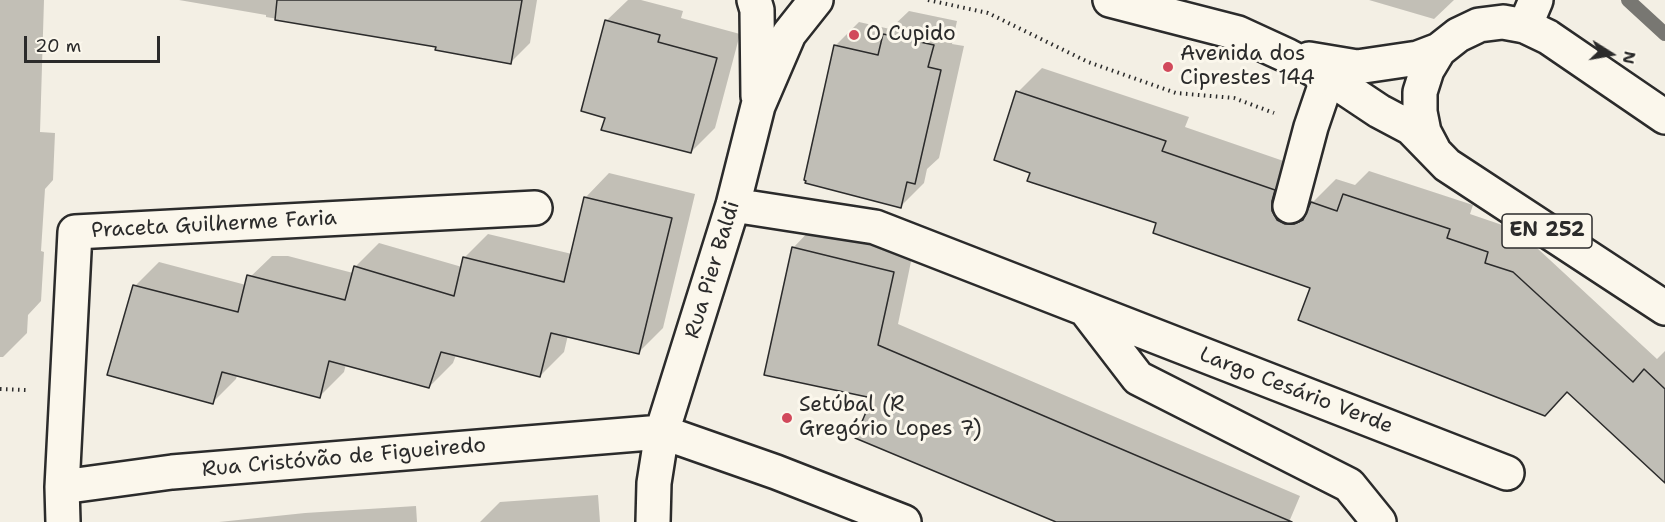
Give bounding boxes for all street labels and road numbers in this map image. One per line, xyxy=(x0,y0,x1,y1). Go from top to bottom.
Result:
street label: Rua Pier Baldi xyxy=(680,198,746,342)
street label: Praceta Guilherme Faria xyxy=(91,206,337,244)
road number: EN 252 xyxy=(1502,214,1592,248)
street label: Largo Cesário Verde xyxy=(1196,342,1396,440)
street label: Rua Cristóvão de Figueiredo xyxy=(201,433,487,483)

